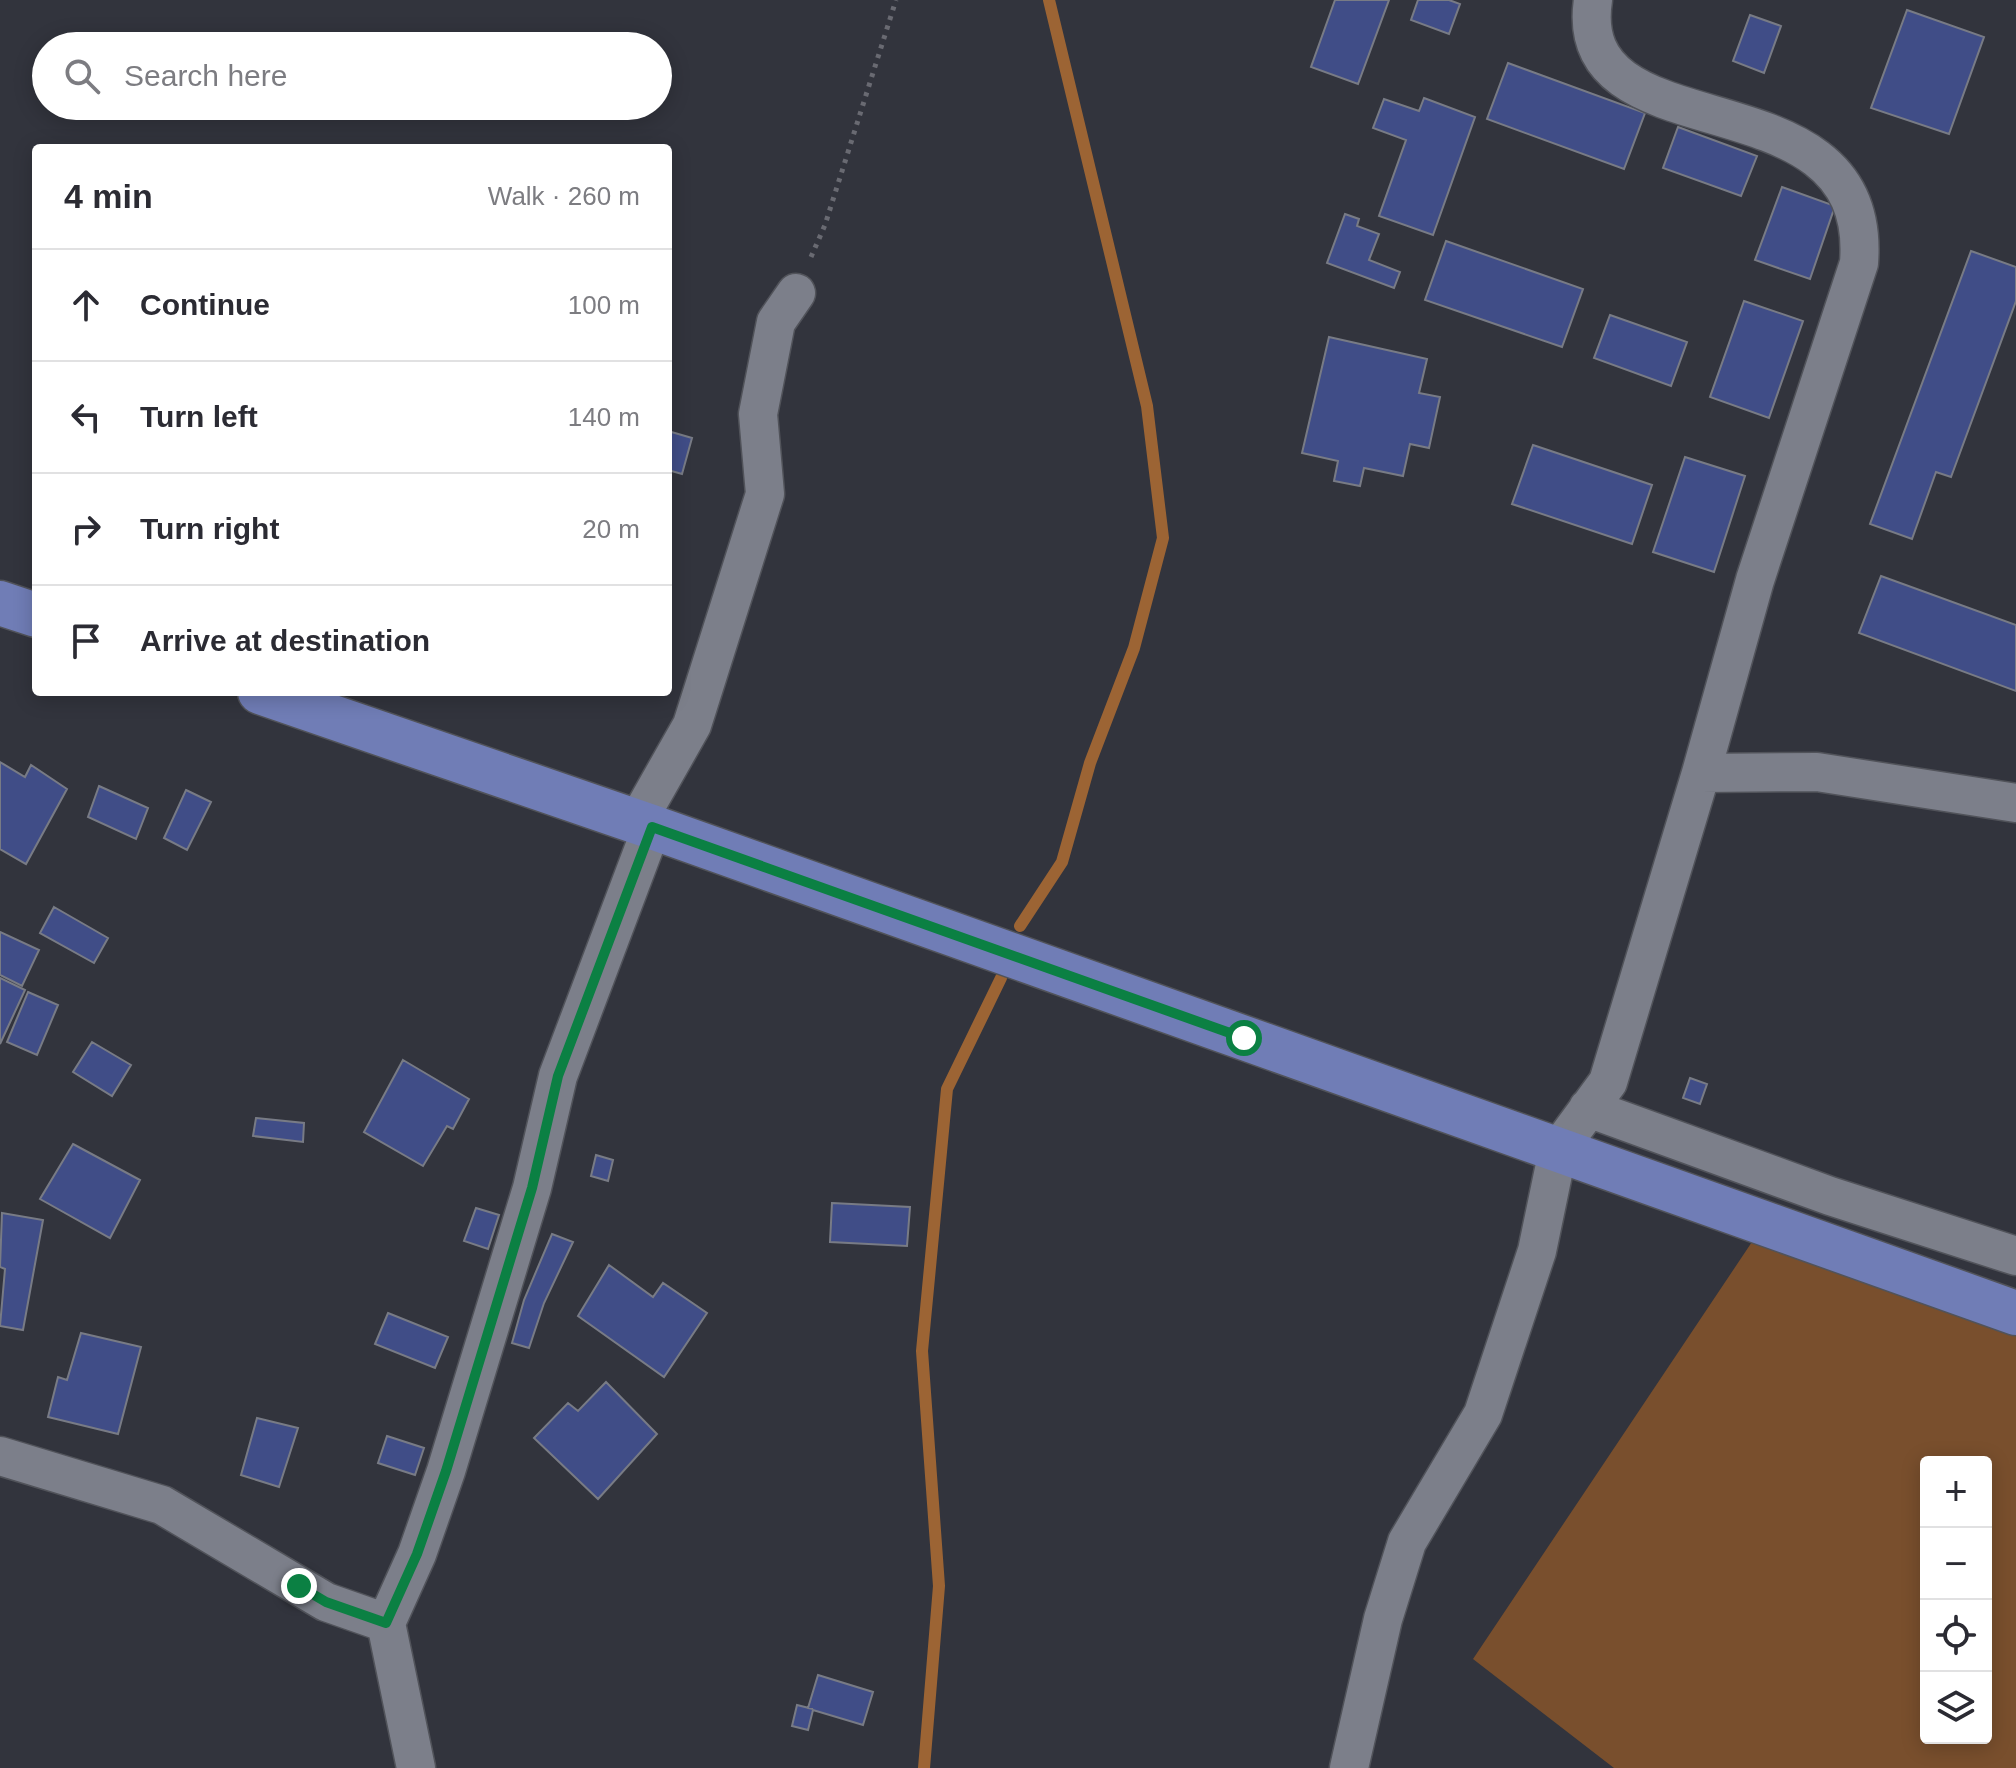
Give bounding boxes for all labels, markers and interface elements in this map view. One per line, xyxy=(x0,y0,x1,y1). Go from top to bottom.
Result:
search box xyxy=(32,32,672,120)
icon: search xyxy=(60,54,104,98)
text: Search here xyxy=(124,59,287,92)
text: 4 min xyxy=(64,177,153,215)
text: Walk · 260 m xyxy=(488,181,640,211)
icon: ahead xyxy=(64,283,108,327)
text: Continue xyxy=(140,288,270,321)
text: 100 m xyxy=(568,290,640,320)
icon: left xyxy=(64,395,108,439)
text: Turn left xyxy=(140,400,258,433)
text: 140 m xyxy=(568,402,640,432)
icon: right xyxy=(64,507,108,551)
text: Turn right xyxy=(140,512,279,545)
text: 20 m xyxy=(582,514,640,544)
icon: arrive xyxy=(64,619,108,663)
text: Arrive at destination xyxy=(140,624,430,657)
route start xyxy=(1226,1020,1262,1056)
map controls xyxy=(1920,1456,1992,1744)
button: + xyxy=(1920,1456,1992,1528)
button: − xyxy=(1920,1528,1992,1600)
route end xyxy=(281,1568,317,1604)
button: locate xyxy=(1920,1600,1992,1672)
button: layers xyxy=(1920,1672,1992,1744)

